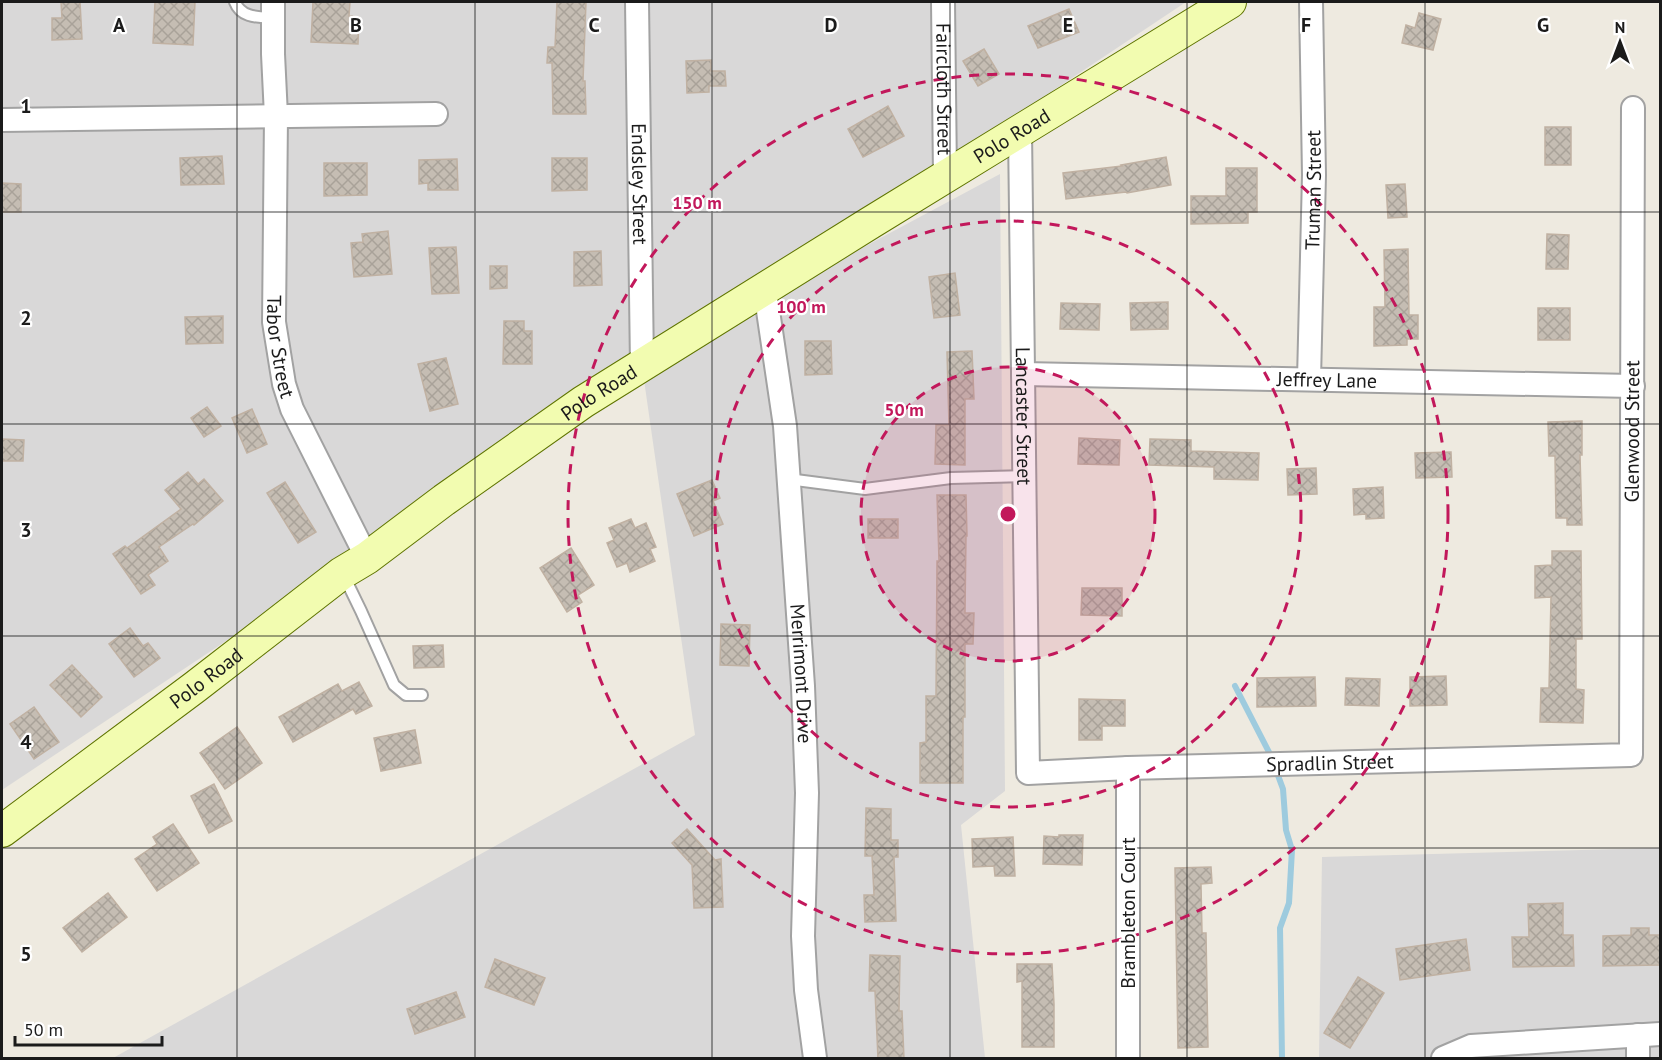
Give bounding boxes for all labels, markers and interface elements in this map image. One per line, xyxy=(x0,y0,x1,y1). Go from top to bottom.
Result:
text: A xyxy=(113,12,126,38)
text: B xyxy=(350,12,362,38)
text: C xyxy=(588,12,600,38)
text: D xyxy=(825,12,838,38)
text: E xyxy=(1063,12,1073,38)
text: F xyxy=(1301,12,1311,38)
text: G xyxy=(1537,12,1549,38)
north arrow xyxy=(1590,12,1650,72)
text: N xyxy=(1615,17,1625,37)
street label: Faircloth Street xyxy=(930,23,958,155)
text: 1 xyxy=(20,93,32,119)
street label: Polo Road xyxy=(968,103,1055,169)
street label: Endsley Street xyxy=(626,123,653,245)
street label: Truman Street xyxy=(1299,130,1327,250)
text: 150 m xyxy=(672,191,722,214)
street label: Tabor Street xyxy=(261,295,301,401)
text: 100 m xyxy=(776,295,826,318)
text: 2 xyxy=(20,305,32,331)
street label: Lancaster Street xyxy=(1010,347,1037,485)
street label: Polo Road xyxy=(556,359,642,427)
street label: Glenwood Street xyxy=(1619,360,1645,503)
street label: Jeffrey Lane xyxy=(1276,366,1377,394)
text: 50 m xyxy=(884,398,924,421)
centre of rings xyxy=(998,504,1018,524)
text: 3 xyxy=(20,517,32,543)
street label: Merrimont Drive xyxy=(784,603,818,744)
street label: Polo Road xyxy=(164,642,248,714)
text: 4 xyxy=(20,729,32,755)
street label: Spradlin Street xyxy=(1266,748,1394,777)
street label: Brambleton Court xyxy=(1115,837,1141,989)
text: 5 xyxy=(20,941,32,967)
scale bar xyxy=(15,1009,162,1047)
text: 50 m xyxy=(24,1018,63,1041)

